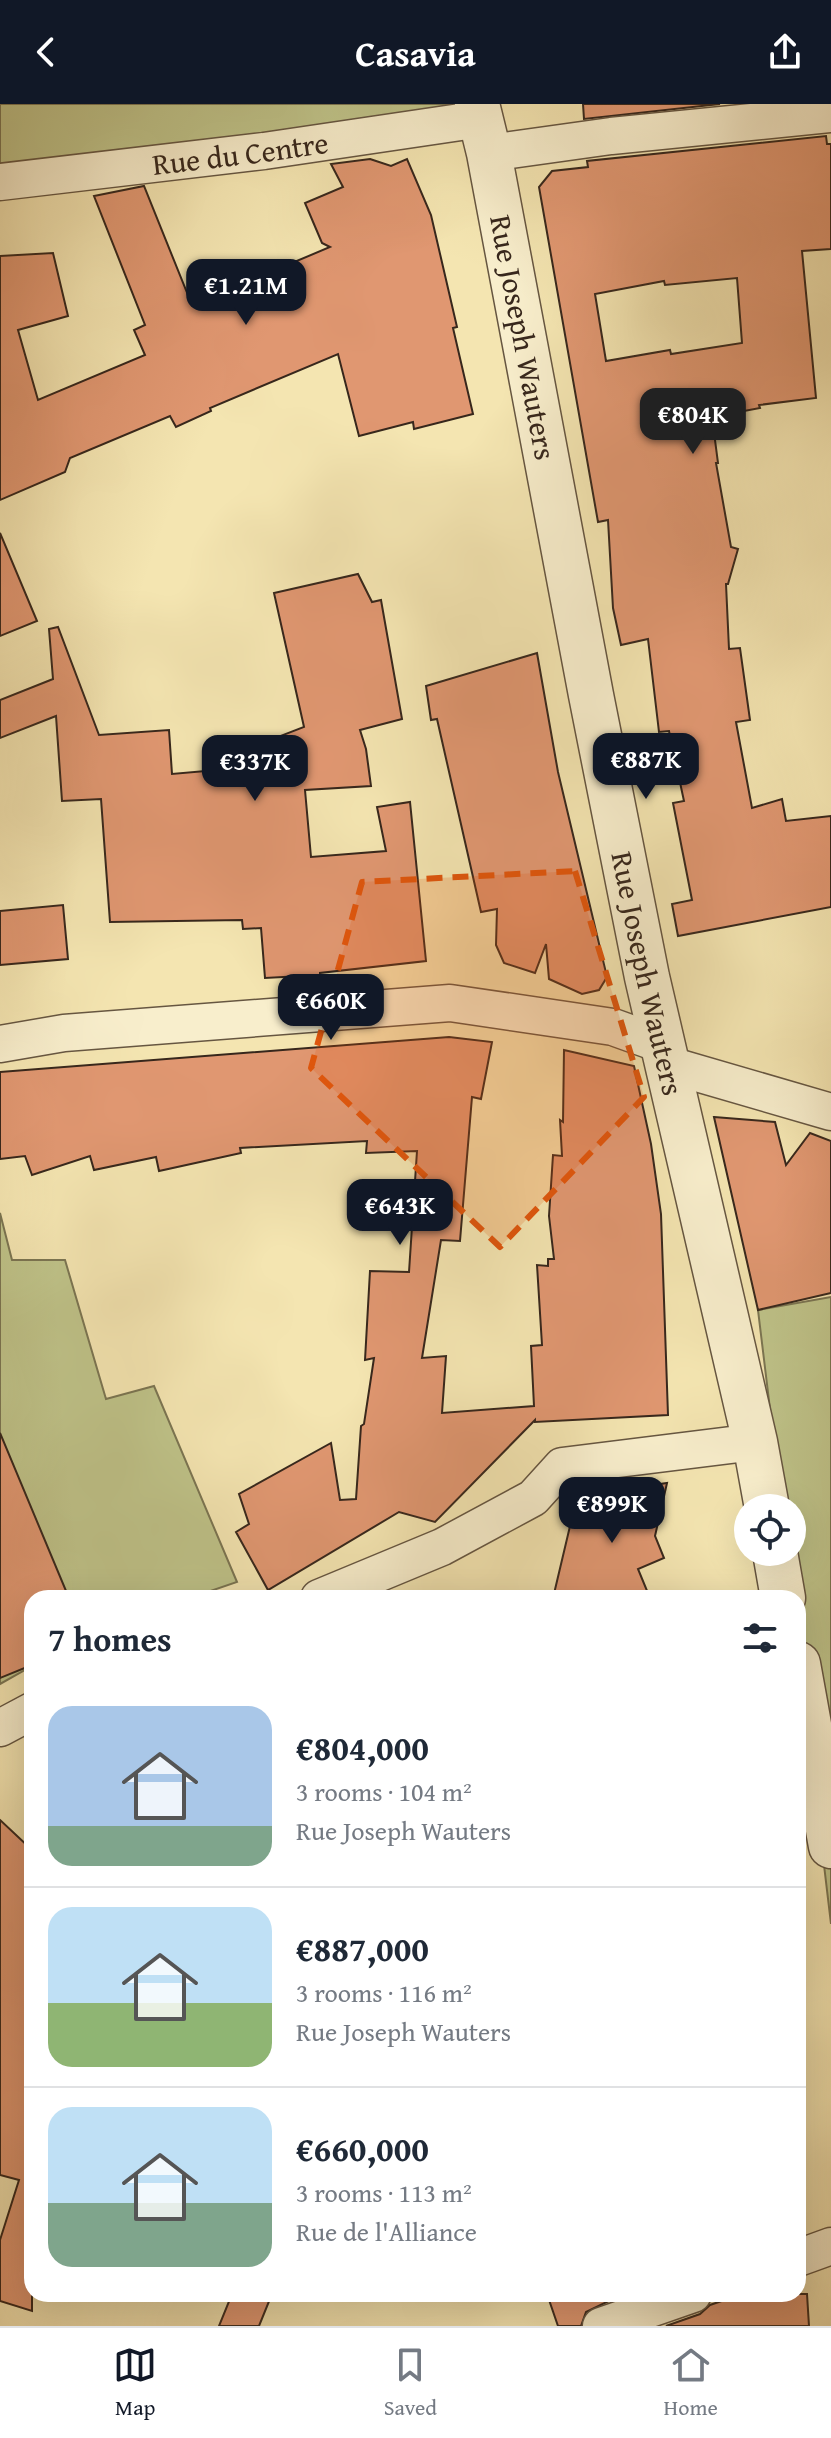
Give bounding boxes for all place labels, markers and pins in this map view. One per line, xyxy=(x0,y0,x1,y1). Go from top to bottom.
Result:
pin: €1.21M xyxy=(181,259,311,327)
pin: €804K xyxy=(637,388,749,456)
pin: €887K xyxy=(590,733,702,801)
pin: €337K xyxy=(199,735,311,803)
pin: €660K xyxy=(275,974,387,1042)
pin: €643K xyxy=(344,1179,456,1247)
pin: €899K xyxy=(556,1477,668,1545)

